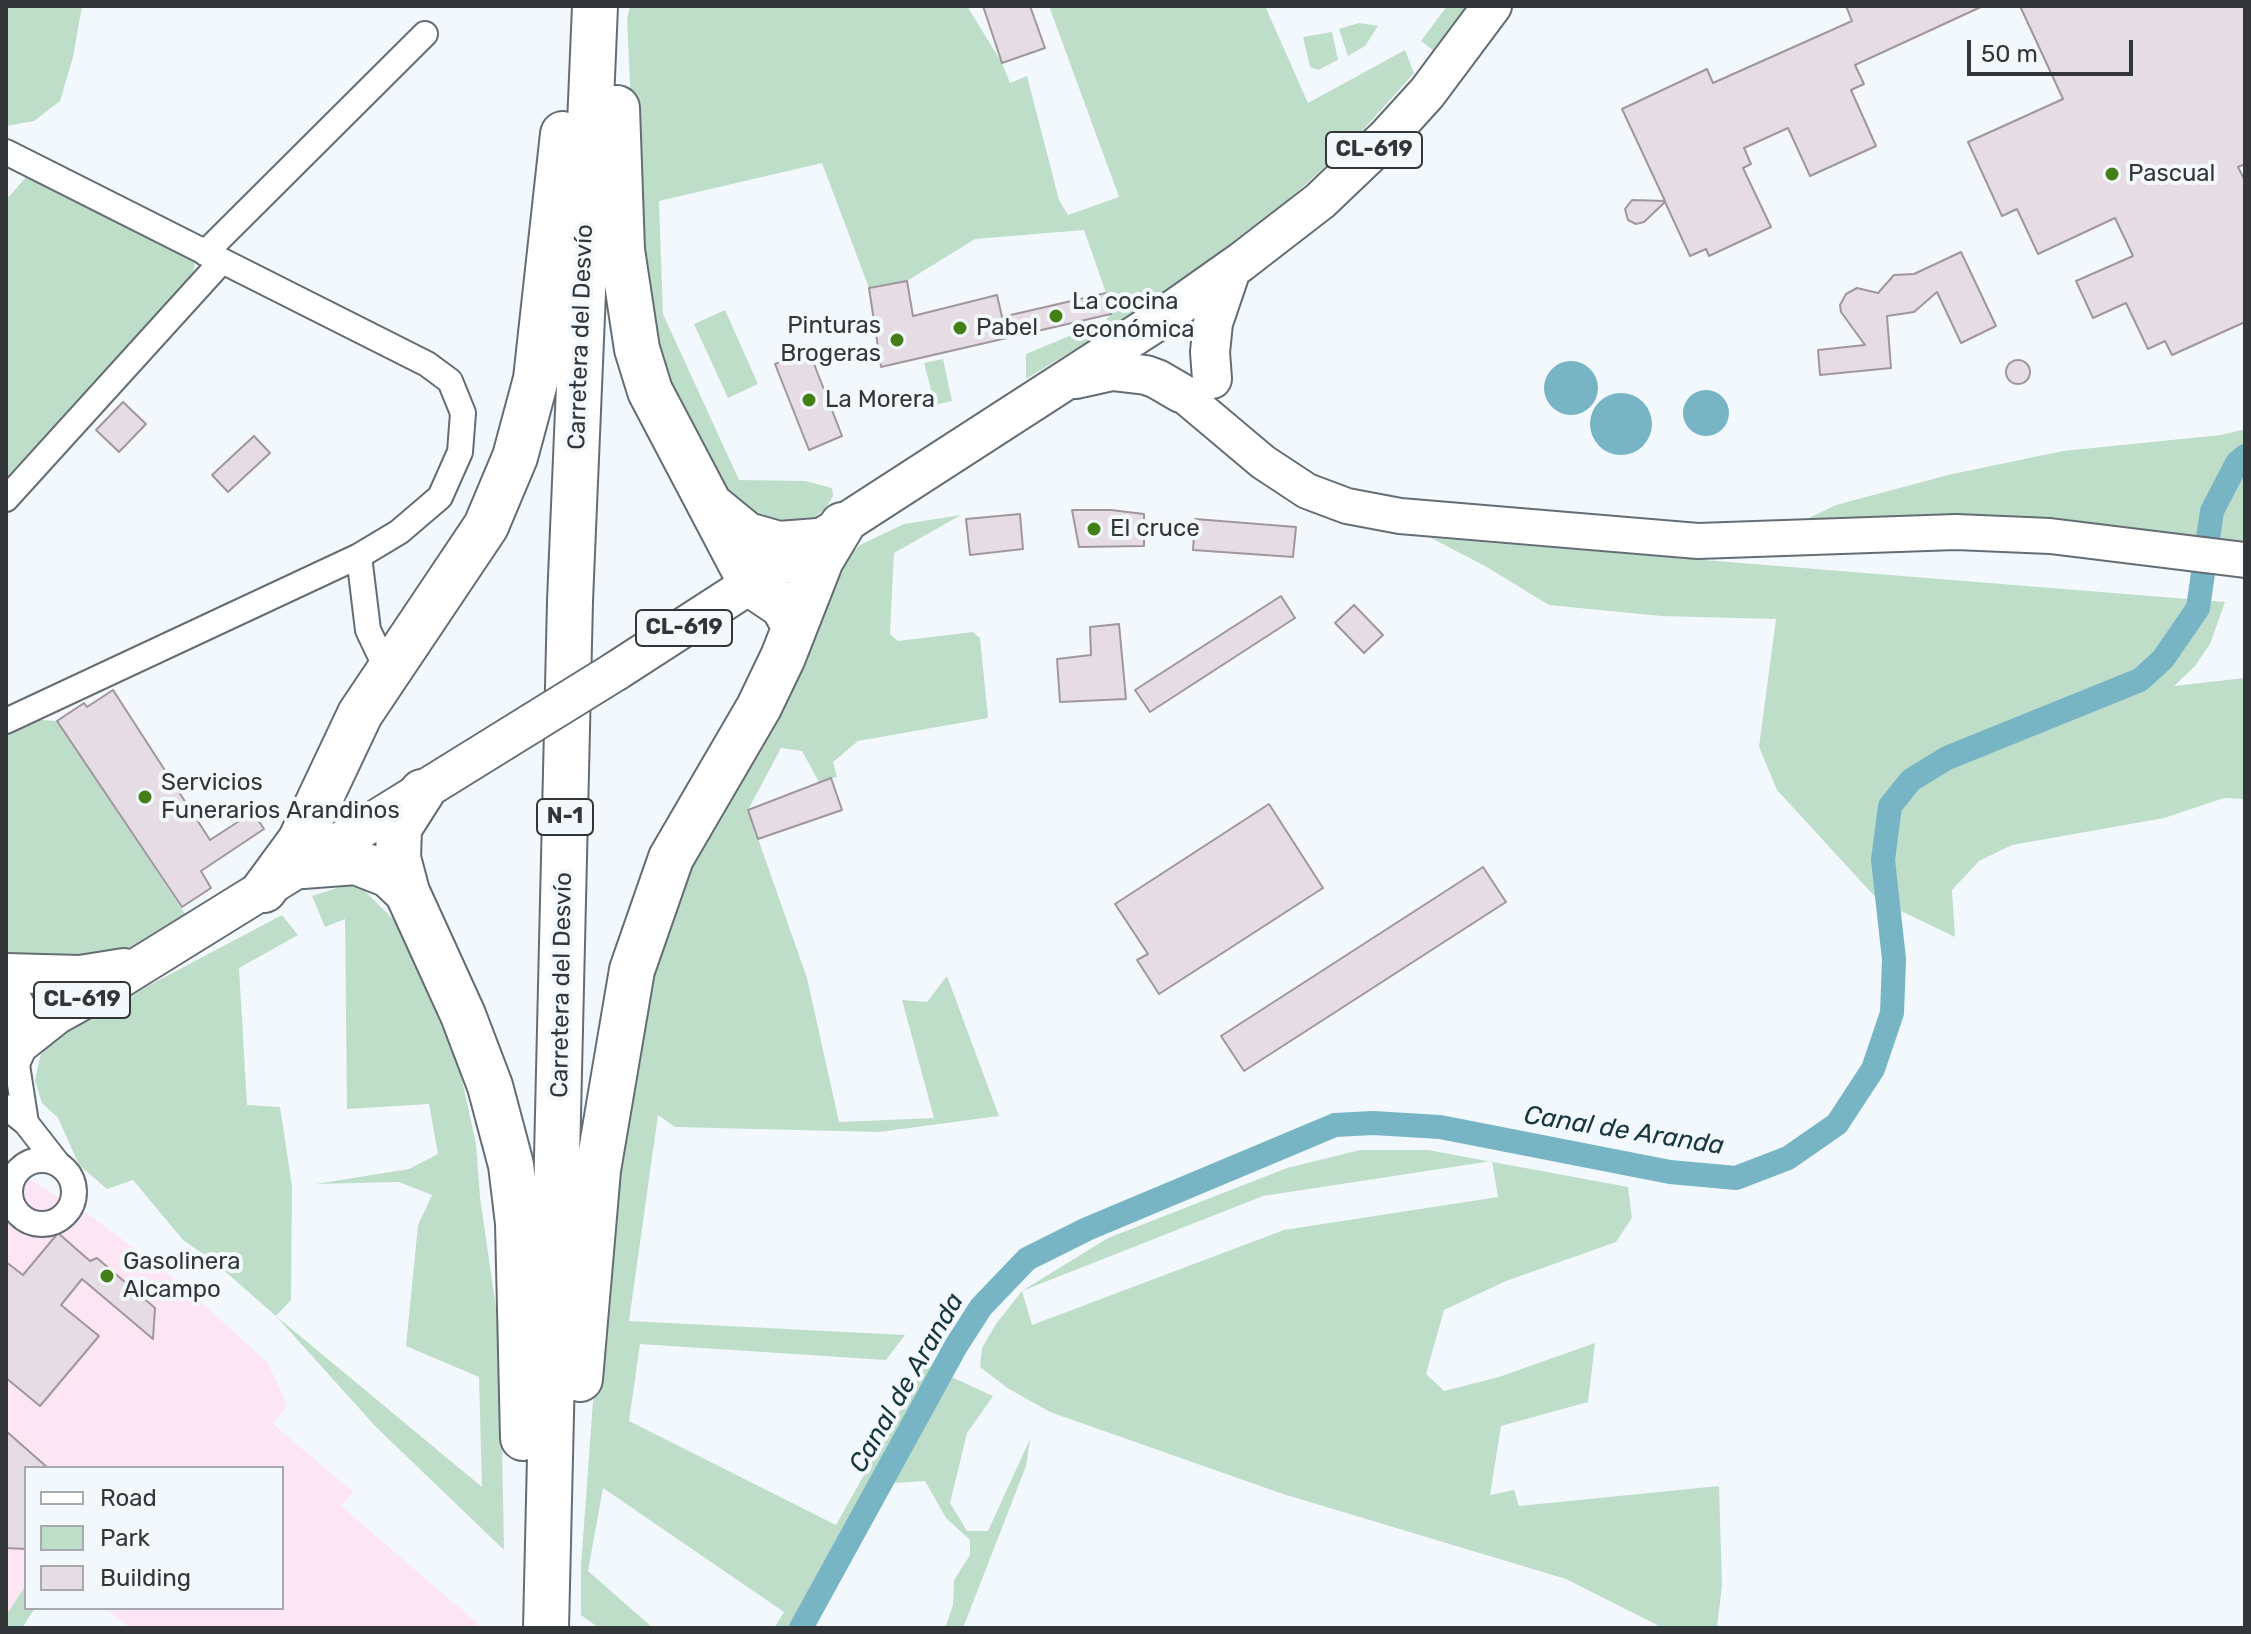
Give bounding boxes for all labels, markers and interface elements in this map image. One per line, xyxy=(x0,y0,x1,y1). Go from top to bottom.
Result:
scale bar xyxy=(1971,24,2137,74)
text: 50 m xyxy=(1981,40,2038,68)
road number: CL-619 xyxy=(1326,132,1422,168)
place label: Pascual xyxy=(2128,160,2215,188)
marker: Pascual xyxy=(2103,165,2121,183)
street label: Carretera del Desvío xyxy=(563,224,599,450)
place label: La cocina económica xyxy=(1072,288,1194,344)
marker: La cocina económica xyxy=(1047,307,1065,325)
place label: Pinturas Brogeras xyxy=(780,312,881,368)
place label: Pabel xyxy=(976,314,1038,342)
marker: Pabel xyxy=(951,319,969,337)
marker: Pinturas Brogeras xyxy=(888,331,906,349)
place label: La Morera xyxy=(825,386,935,414)
marker: La Morera xyxy=(800,391,818,409)
place label: El cruce xyxy=(1110,515,1200,543)
marker: El cruce xyxy=(1085,520,1103,538)
road number: CL-619 xyxy=(636,610,732,646)
place label: Servicios Funerarios Arandinos xyxy=(161,769,400,825)
marker: Servicios Funerarios Arandinos xyxy=(136,788,154,806)
road number: N-1 xyxy=(537,799,593,835)
street label: Carretera del Desvío xyxy=(546,872,578,1098)
road number: CL-619 xyxy=(34,982,130,1018)
water label: Canal de Aranda xyxy=(1522,1100,1726,1162)
place label: Gasolinera Alcampo xyxy=(123,1248,240,1304)
marker: Gasolinera Alcampo xyxy=(98,1267,116,1285)
water label: Canal de Aranda xyxy=(843,1288,971,1478)
legend xyxy=(24,1466,284,1610)
text: Road xyxy=(100,1484,157,1512)
text: Park xyxy=(100,1524,150,1552)
text: Building xyxy=(100,1564,191,1592)

